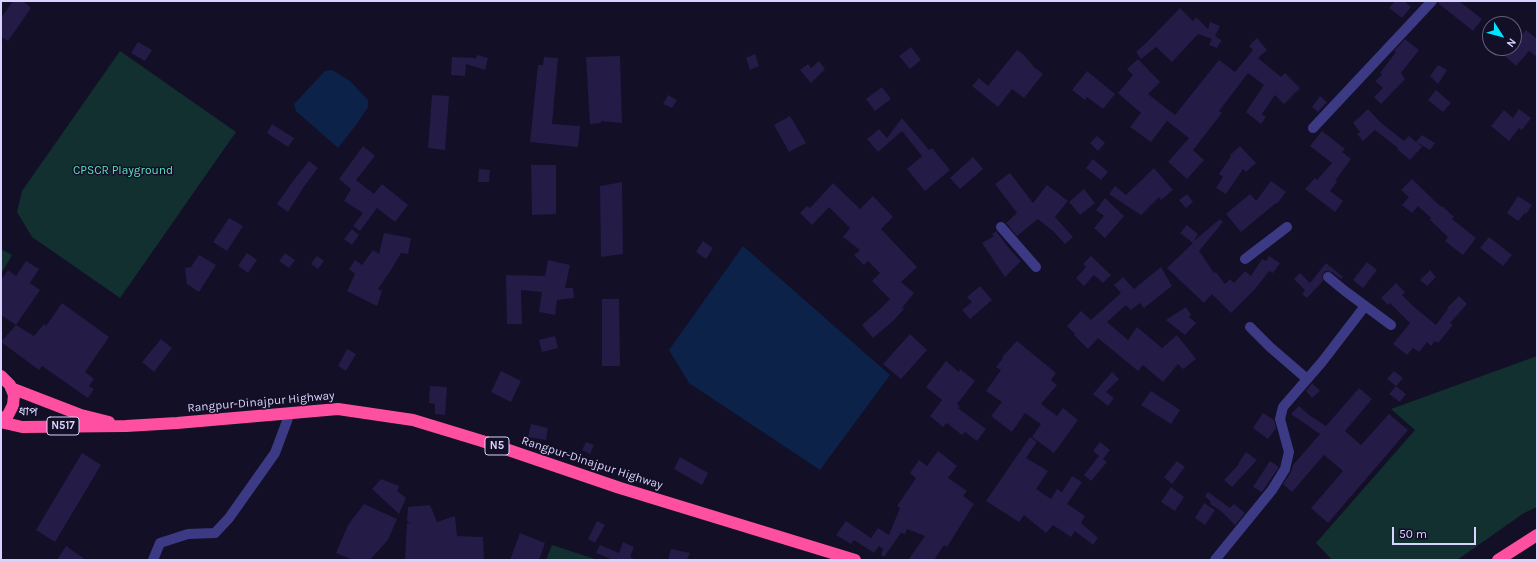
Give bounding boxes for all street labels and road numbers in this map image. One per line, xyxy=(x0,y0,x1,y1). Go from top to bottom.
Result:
street label: Rangpur-Dinajpur Highway xyxy=(187,388,335,416)
street label: ধাপ xyxy=(18,404,38,420)
road number: N517 xyxy=(47,417,79,435)
street label: Rangpur-Dinajpur Highway xyxy=(519,433,665,493)
road number: N5 xyxy=(485,437,509,455)

